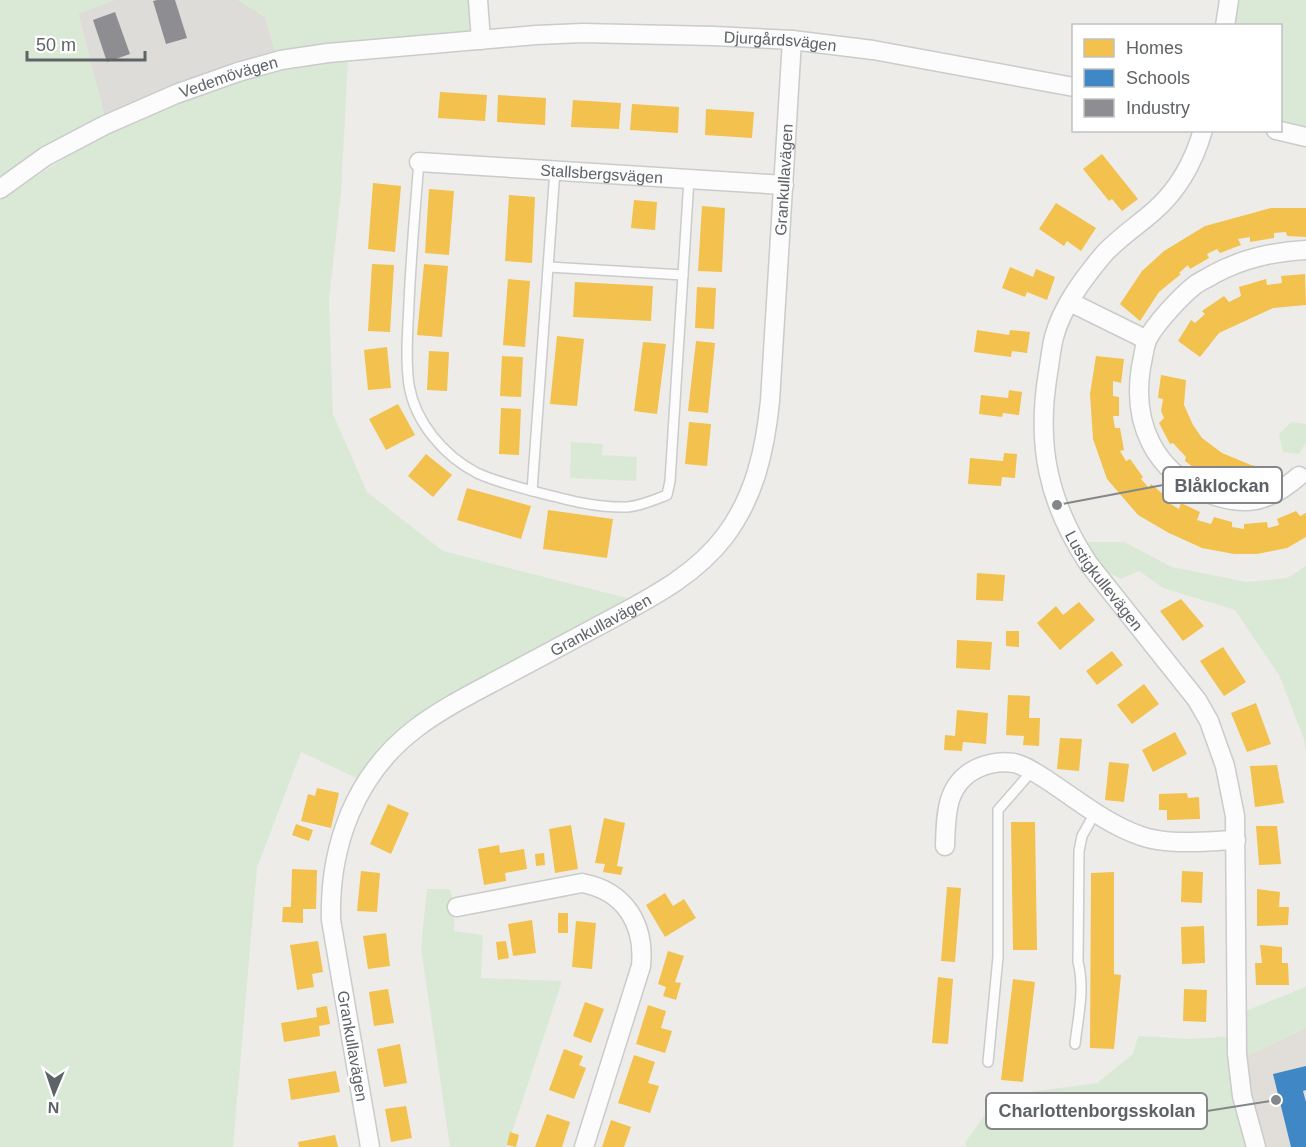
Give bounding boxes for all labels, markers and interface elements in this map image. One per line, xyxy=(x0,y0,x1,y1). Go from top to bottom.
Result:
scale bar xyxy=(27,24,146,62)
legend xyxy=(1072,24,1282,132)
street label: Djurgårdsvägen xyxy=(723,29,838,54)
text: 50 m xyxy=(36,35,76,55)
text: Homes xyxy=(1126,38,1183,58)
street label: Vedemövägen xyxy=(177,53,280,101)
text: Schools xyxy=(1126,68,1190,88)
text: Industry xyxy=(1126,98,1190,118)
street label: Grankullavägen xyxy=(772,123,796,236)
street label: Stallsbergsvägen xyxy=(540,162,663,186)
callout: Blåklockan xyxy=(1163,467,1282,503)
text: Blåklockan xyxy=(1174,476,1270,496)
street label: Lustigkullevägen xyxy=(1062,528,1146,634)
street label: Grankullavägen xyxy=(547,591,654,659)
street label: Grankullavägen xyxy=(334,989,371,1103)
north arrow xyxy=(24,1063,84,1123)
callout: Charlottenborgsskolan xyxy=(986,1093,1207,1129)
text: N xyxy=(47,1099,60,1116)
text: Charlottenborgsskolan xyxy=(998,1101,1196,1121)

